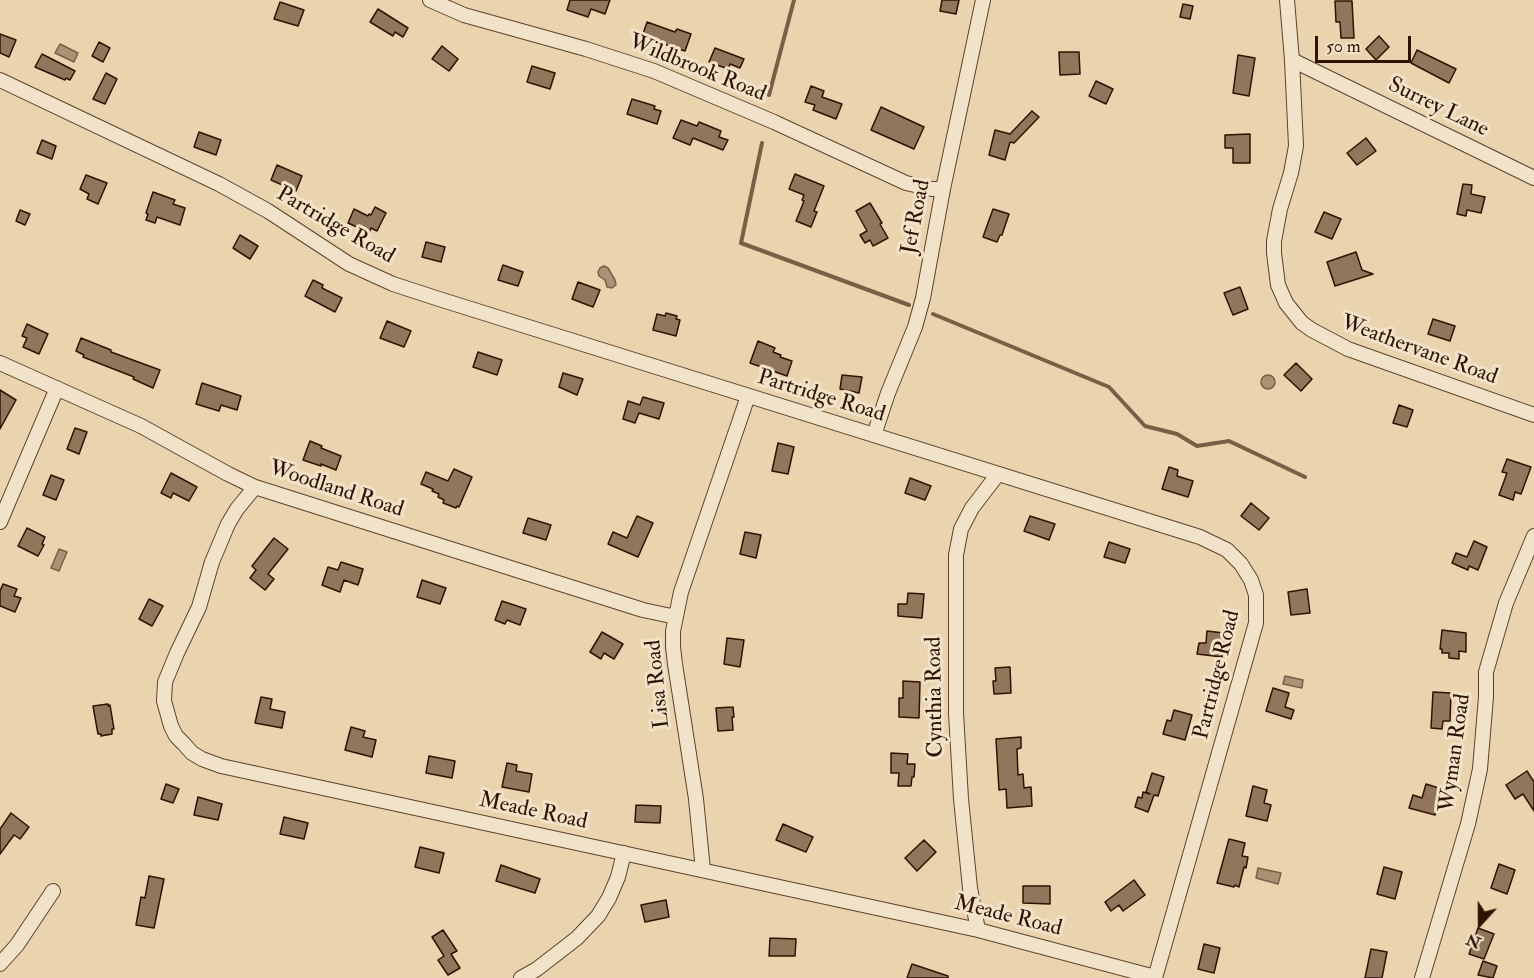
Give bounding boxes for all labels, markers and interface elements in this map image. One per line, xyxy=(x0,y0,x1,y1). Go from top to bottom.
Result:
scale bar xyxy=(1318,24,1414,62)
street label: Wildbrook Road xyxy=(625,29,769,109)
text: 50 m xyxy=(1326,35,1361,58)
street label: Surrey Lane xyxy=(1383,72,1493,144)
street label: Jef Road xyxy=(897,177,937,257)
street label: Partridge Road xyxy=(271,182,399,270)
street label: Weathervane Road xyxy=(1337,310,1501,392)
street label: Partridge Road xyxy=(754,365,888,429)
street label: Woodland Road xyxy=(265,456,407,524)
street label: Partridge Road xyxy=(1189,608,1247,742)
street label: Cynthia Road xyxy=(922,636,950,758)
street label: Lisa Road xyxy=(641,638,677,730)
street label: Wyman Road xyxy=(1435,692,1477,814)
street label: Meade Road xyxy=(477,788,589,836)
street label: Meade Road xyxy=(952,891,1064,943)
north arrow xyxy=(1450,894,1510,954)
text: N xyxy=(1463,929,1484,953)

